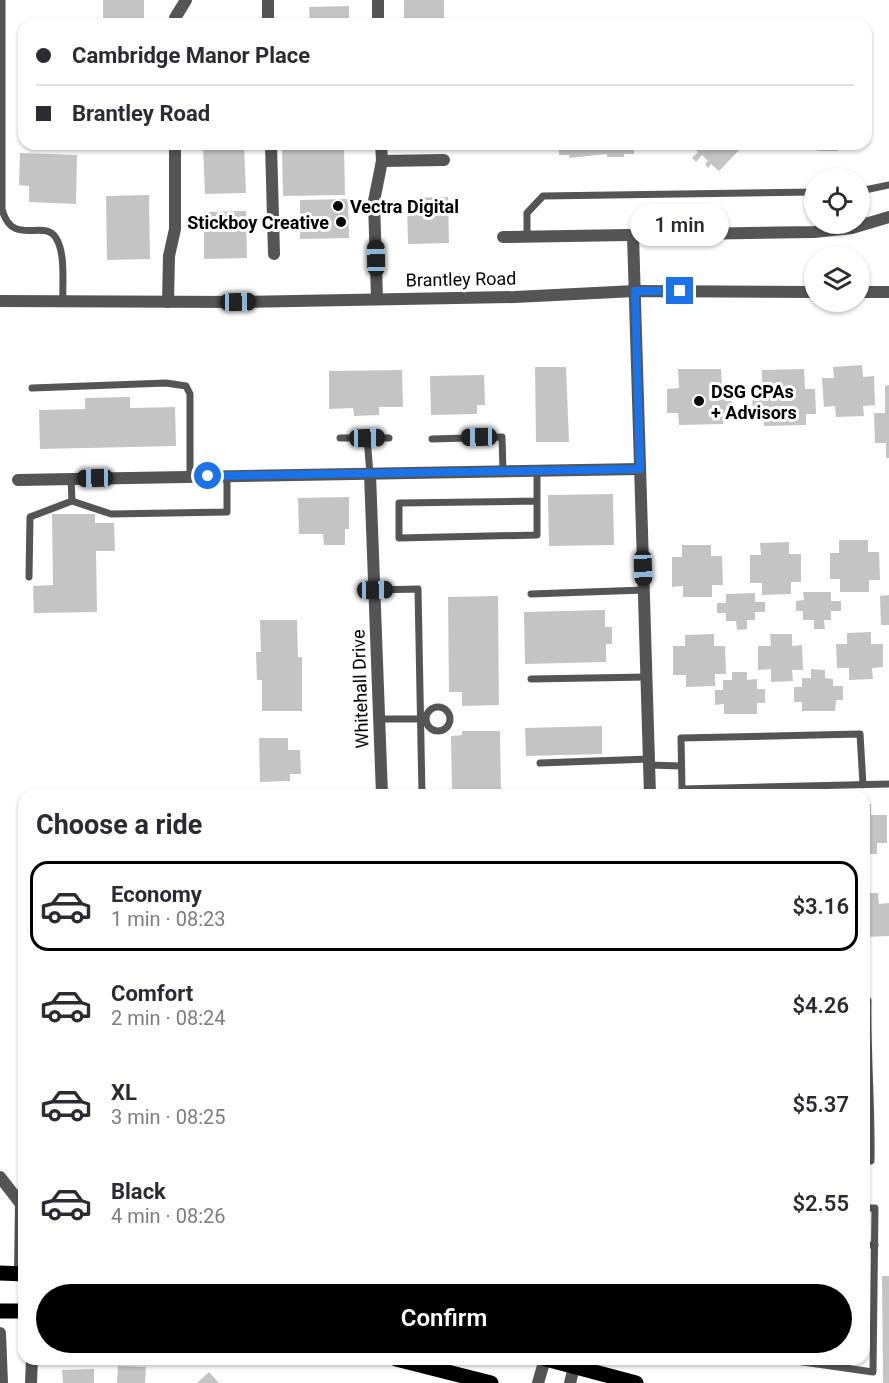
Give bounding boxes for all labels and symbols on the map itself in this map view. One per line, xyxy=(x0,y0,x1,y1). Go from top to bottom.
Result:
place label: Vectra Digital xyxy=(350,196,459,217)
marker: Vectra Digital xyxy=(331,199,345,213)
callout: 1 min xyxy=(630,204,730,246)
place label: Stickboy Creative xyxy=(187,212,329,233)
marker: Stickboy Creative xyxy=(334,215,348,229)
car xyxy=(367,240,385,276)
street label: Brantley Road xyxy=(405,268,517,290)
route end xyxy=(666,277,693,304)
car xyxy=(220,293,256,311)
place label: DSG CPAs + Advisors xyxy=(711,381,797,423)
marker: DSG CPAs + Advisors xyxy=(692,394,706,408)
car xyxy=(461,428,497,446)
car xyxy=(349,429,385,447)
route start xyxy=(194,462,221,489)
car xyxy=(77,469,113,487)
car xyxy=(633,550,653,586)
car xyxy=(357,581,393,599)
street label: Whitehall Drive xyxy=(347,629,373,749)

